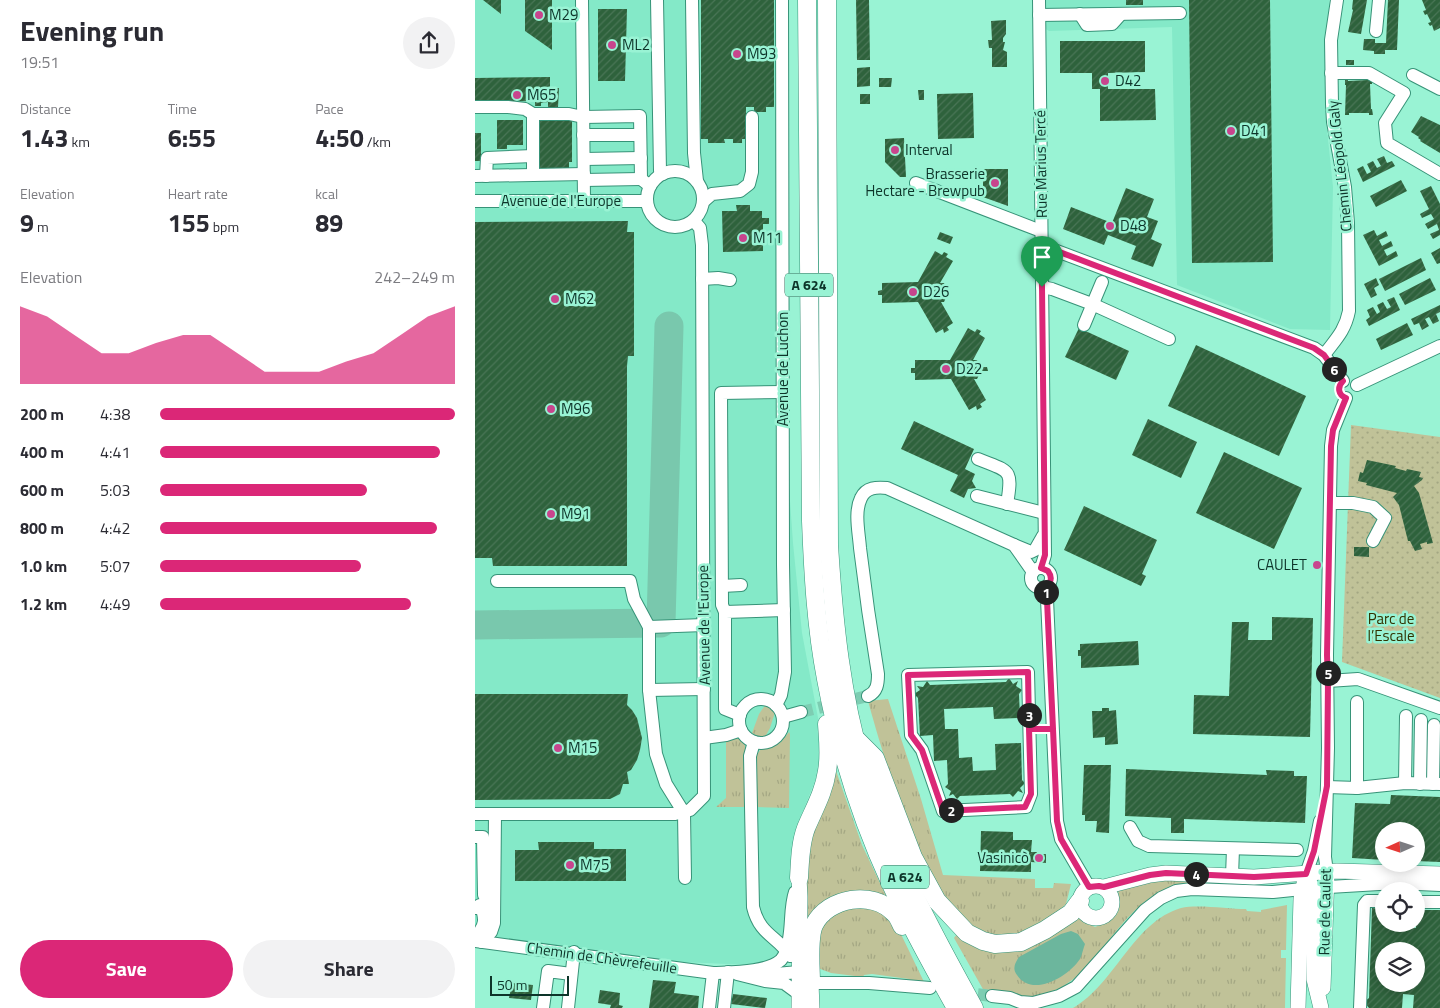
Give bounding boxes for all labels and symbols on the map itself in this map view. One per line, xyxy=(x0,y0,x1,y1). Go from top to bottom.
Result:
place label: M29 xyxy=(549,3,578,26)
marker: M29 xyxy=(533,9,545,21)
place label: ML2 xyxy=(622,33,650,56)
marker: ML2 xyxy=(606,39,618,51)
place label: M93 xyxy=(747,42,776,65)
marker: M93 xyxy=(731,48,743,60)
place label: D42 xyxy=(1115,69,1141,92)
marker: D42 xyxy=(1099,75,1111,87)
place label: M65 xyxy=(527,83,556,106)
marker: M65 xyxy=(511,89,523,101)
street label: Chemin Léopold Galy xyxy=(1321,99,1358,233)
street label: Rue Marius Tercé xyxy=(1028,110,1053,218)
place label: D41 xyxy=(1241,119,1267,142)
marker: D41 xyxy=(1225,125,1237,137)
place label: Interval xyxy=(905,138,953,161)
marker: Interval xyxy=(889,144,901,156)
place label: Brasserie Hectare - Brewpub xyxy=(865,162,985,202)
marker: Brasserie Hectare - Brewpub xyxy=(989,177,1001,189)
street label: Avenue de l'Europe xyxy=(501,189,621,212)
place label: D48 xyxy=(1120,214,1146,237)
marker: D48 xyxy=(1104,220,1116,232)
place label: M11 xyxy=(753,226,782,249)
marker: M11 xyxy=(737,232,749,244)
pin xyxy=(1021,236,1063,287)
road number: A 624 xyxy=(785,274,833,296)
place label: D26 xyxy=(923,280,949,303)
marker: D26 xyxy=(907,286,919,298)
place label: M62 xyxy=(565,287,594,310)
marker: M62 xyxy=(549,293,561,305)
street label: Avenue de Luchon xyxy=(771,312,794,426)
pin: 6 xyxy=(1321,356,1347,382)
place label: D22 xyxy=(956,357,982,380)
marker: D22 xyxy=(940,363,952,375)
place label: M96 xyxy=(561,397,590,420)
marker: M96 xyxy=(545,403,557,415)
place label: M91 xyxy=(561,502,590,525)
marker: M91 xyxy=(545,508,557,520)
place label: CAULET xyxy=(1257,553,1307,576)
marker: CAULET xyxy=(1311,559,1323,571)
street label: Avenue de l'Europe xyxy=(691,565,716,685)
pin: 1 xyxy=(1033,580,1059,604)
park label: Parc de l’Escale xyxy=(1367,607,1415,647)
pin: 5 xyxy=(1315,660,1341,686)
pin: 3 xyxy=(1017,702,1041,728)
place label: M15 xyxy=(568,736,597,759)
marker: M15 xyxy=(552,742,564,754)
pin: 2 xyxy=(939,798,963,822)
north arrow xyxy=(1375,822,1425,872)
place label: Vasinicò xyxy=(977,846,1029,869)
marker: Vasinicò xyxy=(1033,852,1045,864)
place label: M75 xyxy=(580,853,609,876)
marker: M75 xyxy=(564,859,576,871)
pin: 4 xyxy=(1183,862,1209,886)
road number: A 624 xyxy=(881,866,929,889)
street label: Rue de Caulet xyxy=(1312,868,1337,956)
street label: Chemin de Chèvrefeuille xyxy=(525,936,679,979)
scale bar xyxy=(490,973,569,996)

